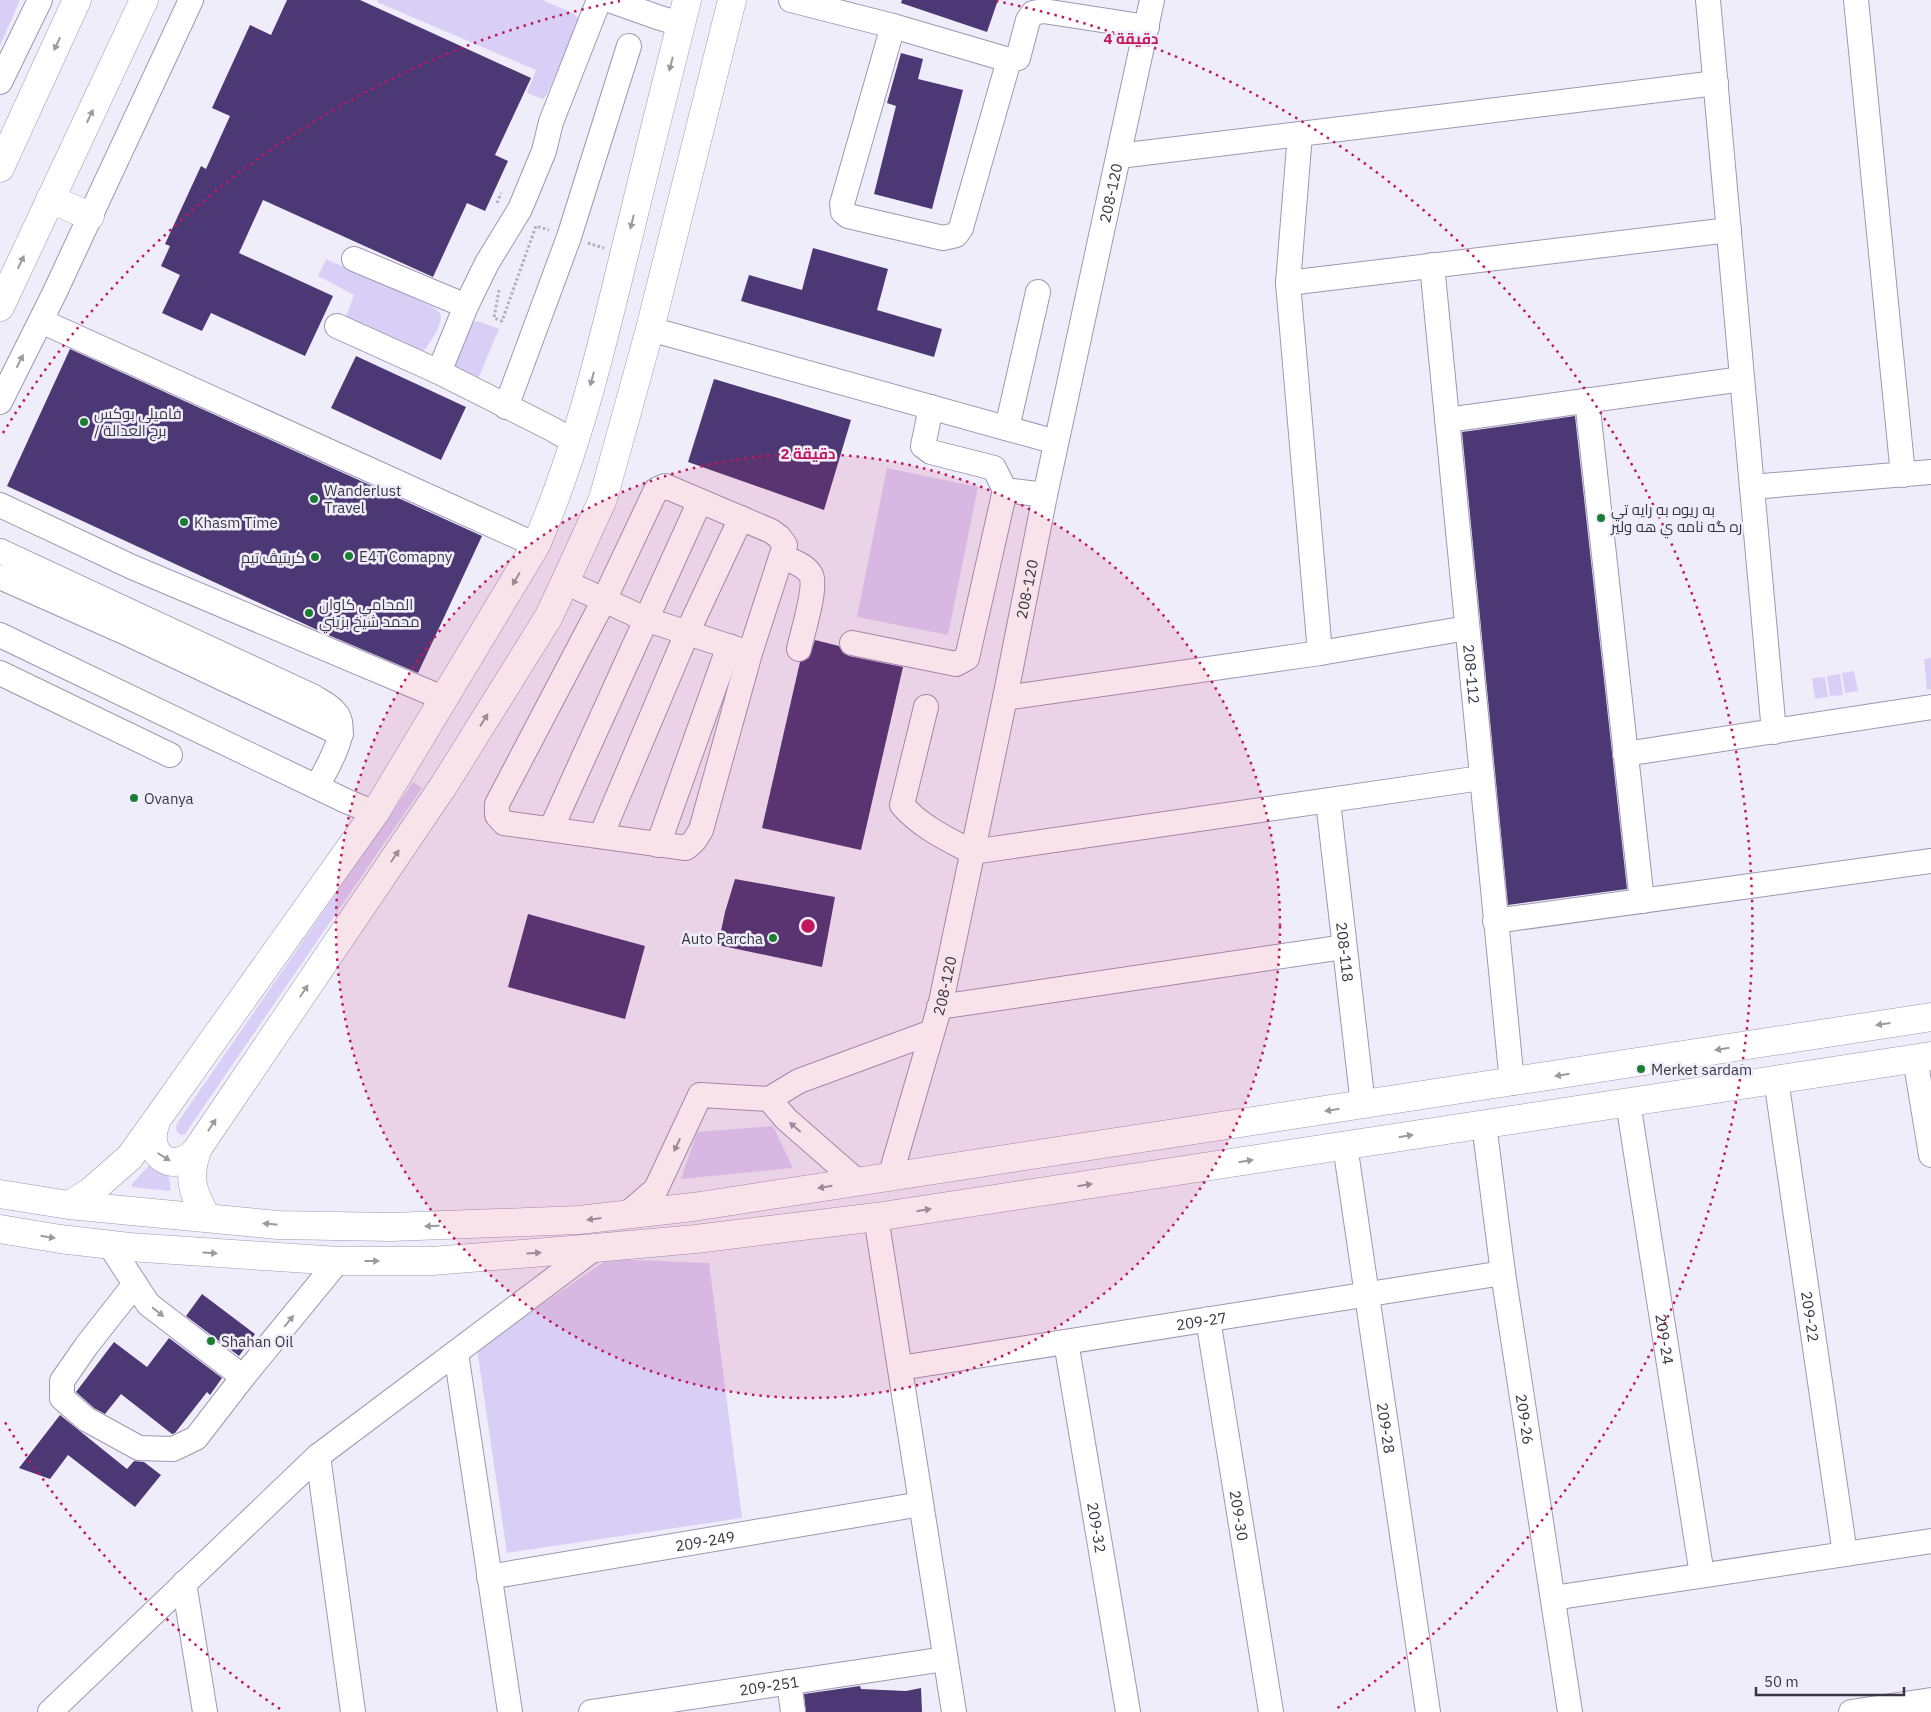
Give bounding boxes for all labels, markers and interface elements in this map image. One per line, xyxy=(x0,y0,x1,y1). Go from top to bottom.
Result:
text: 4 دقيقة xyxy=(1104,29,1158,48)
one-way arrow xyxy=(53,37,61,51)
one-way arrow xyxy=(667,57,675,72)
one-way arrow xyxy=(86,108,94,123)
street label: 208-120 xyxy=(1095,161,1126,224)
one-way arrow xyxy=(628,215,636,230)
one-way arrow xyxy=(16,255,25,270)
one-way arrow xyxy=(16,354,24,369)
one-way arrow xyxy=(588,372,596,387)
place label: فاميلي بوكس / برج العدالة xyxy=(94,404,182,442)
marker: فاميلي بوكس / برج العدالة xyxy=(78,416,90,428)
text: 2 دقيقة xyxy=(781,444,835,463)
place label: Wanderlust Travel xyxy=(324,481,401,517)
marker: Wanderlust Travel xyxy=(308,493,320,505)
place label: به ريوه به رايه تي ره گه نامه ي هه ولير xyxy=(1610,500,1742,539)
marker: به ريوه به رايه تي ره گه نامه ي هه ولير xyxy=(1595,512,1607,524)
place label: Khasm Time xyxy=(194,513,278,532)
marker: Khasm Time xyxy=(178,516,190,528)
place label: E4T Comapny xyxy=(359,547,453,566)
place label: کریتیڤ تیم xyxy=(241,548,305,568)
marker: E4T Comapny xyxy=(343,550,355,562)
marker: کریتیڤ تیم xyxy=(309,551,321,563)
street label: 208-120 xyxy=(1011,558,1042,620)
one-way arrow xyxy=(511,573,520,586)
place label: المحامي كاوان محمد شيخ بزيني xyxy=(319,595,420,634)
marker: المحامي كاوان محمد شيخ بزيني xyxy=(303,607,315,619)
street label: 208-112 xyxy=(1460,643,1484,705)
one-way arrow xyxy=(479,714,489,727)
place label: Ovanya xyxy=(144,789,194,808)
marker: Ovanya xyxy=(128,792,140,804)
one-way arrow xyxy=(390,850,400,863)
centre of rings xyxy=(799,917,817,935)
street label: 208-118 xyxy=(1333,921,1358,983)
place label: Auto Parcha xyxy=(681,929,763,948)
marker: Auto Parcha xyxy=(767,932,779,944)
street label: 208-120 xyxy=(928,954,960,1017)
one-way arrow xyxy=(299,984,308,998)
one-way arrow xyxy=(1874,1021,1890,1029)
one-way arrow xyxy=(1714,1046,1730,1054)
place label: Merket sardam xyxy=(1651,1060,1752,1079)
marker: Merket sardam xyxy=(1635,1063,1647,1075)
one-way arrow xyxy=(1553,1071,1569,1079)
one-way arrow xyxy=(1323,1106,1339,1114)
one-way arrow xyxy=(207,1119,217,1132)
one-way arrow xyxy=(789,1121,802,1132)
one-way arrow xyxy=(1399,1132,1415,1140)
one-way arrow xyxy=(672,1138,680,1152)
one-way arrow xyxy=(157,1152,171,1161)
one-way arrow xyxy=(1238,1156,1254,1164)
one-way arrow xyxy=(1077,1181,1093,1189)
one-way arrow xyxy=(816,1183,832,1191)
one-way arrow xyxy=(917,1205,933,1213)
one-way arrow xyxy=(586,1215,602,1223)
one-way arrow xyxy=(261,1220,277,1228)
one-way arrow xyxy=(424,1222,440,1230)
one-way arrow xyxy=(40,1233,56,1241)
one-way arrow xyxy=(527,1249,543,1257)
one-way arrow xyxy=(202,1250,218,1258)
one-way arrow xyxy=(364,1257,380,1265)
street label: 209-22 xyxy=(1797,1290,1824,1343)
one-way arrow xyxy=(151,1306,164,1317)
street label: 209-27 xyxy=(1175,1307,1228,1334)
street label: 209-24 xyxy=(1652,1312,1678,1366)
one-way arrow xyxy=(284,1315,295,1328)
place label: Shahan Oil xyxy=(221,1332,293,1351)
marker: Shahan Oil xyxy=(205,1335,217,1347)
street label: 209-26 xyxy=(1512,1392,1539,1446)
street label: 209-28 xyxy=(1373,1401,1400,1455)
street label: 209-30 xyxy=(1226,1489,1253,1542)
street label: 209-32 xyxy=(1083,1501,1111,1554)
street label: 209-249 xyxy=(674,1526,736,1555)
scale bar xyxy=(1756,1664,1904,1696)
street label: 209-251 xyxy=(738,1672,800,1699)
text: 50 m xyxy=(1764,1672,1799,1691)

